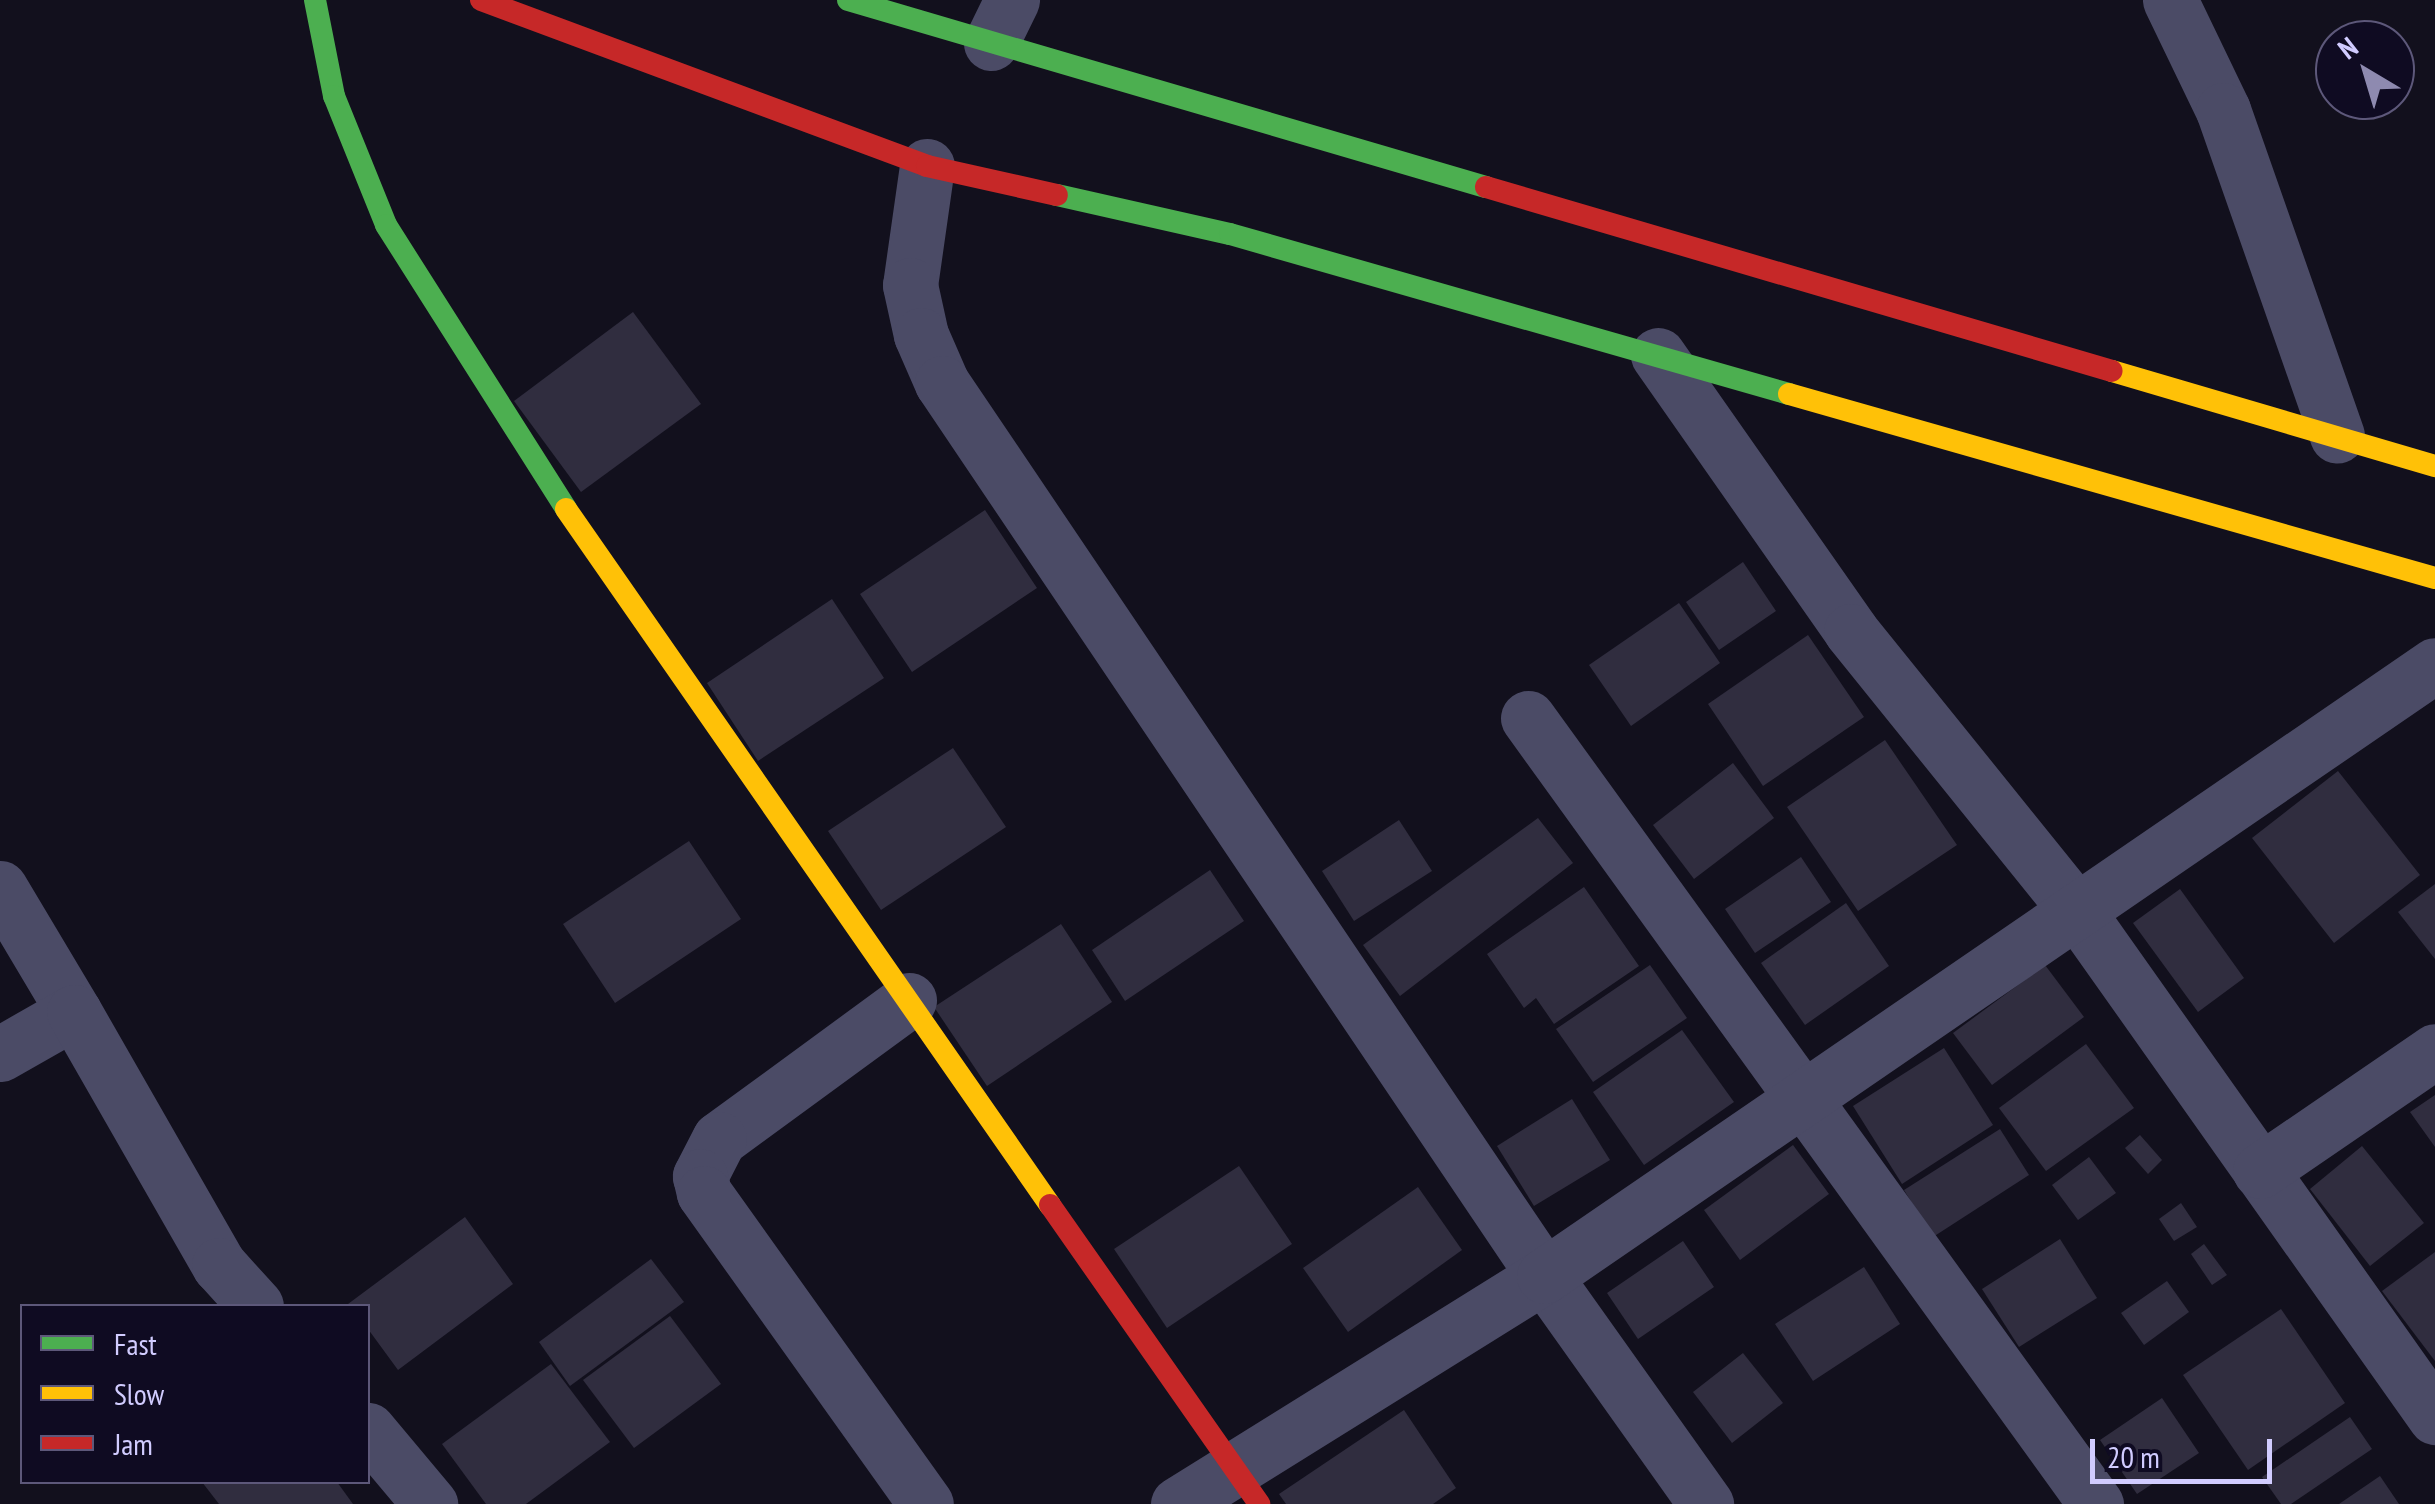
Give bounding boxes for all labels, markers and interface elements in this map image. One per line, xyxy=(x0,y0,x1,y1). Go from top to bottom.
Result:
north arrow xyxy=(2315,20,2415,120)
text: N xyxy=(2330,28,2365,67)
legend xyxy=(20,1304,370,1484)
text: Fast xyxy=(114,1324,157,1363)
text: Slow xyxy=(114,1374,164,1413)
scale bar xyxy=(2095,1419,2278,1481)
text: Jam xyxy=(114,1424,153,1463)
text: 20 m xyxy=(2107,1437,2160,1476)

